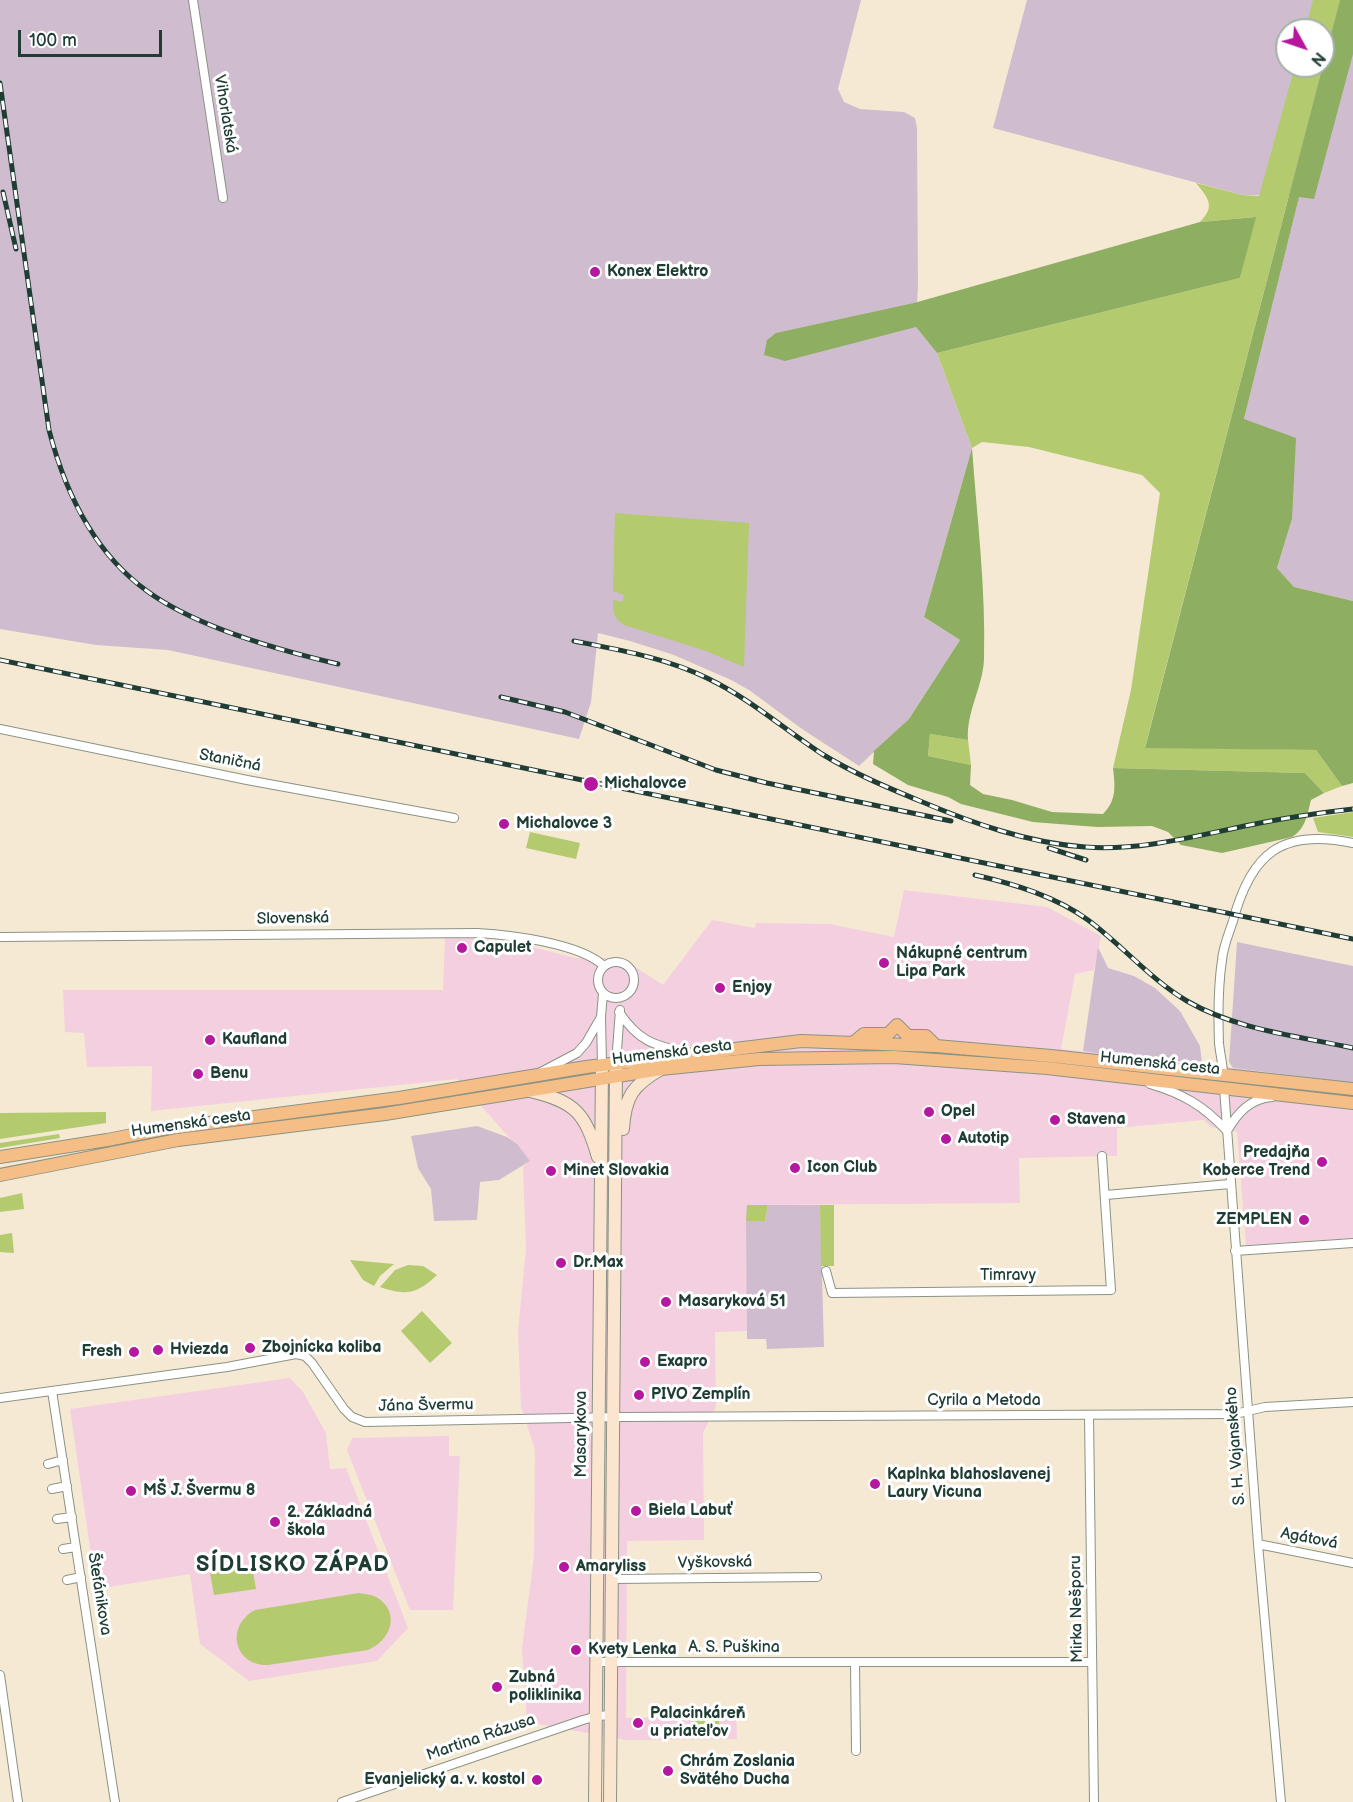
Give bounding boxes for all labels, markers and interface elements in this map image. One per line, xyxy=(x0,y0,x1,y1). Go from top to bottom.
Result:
scale bar xyxy=(21,18,165,56)
north arrow xyxy=(1275,18,1335,78)
text: 100 m xyxy=(29,30,77,51)
text: N xyxy=(1306,48,1329,69)
street label: Vihorlatská xyxy=(209,73,241,155)
place label: Konex Elektro xyxy=(607,262,708,282)
marker: Konex Elektro xyxy=(588,265,602,279)
street label: Staničná xyxy=(197,746,263,776)
place label: Michalovce xyxy=(604,774,687,794)
marker: Michalovce xyxy=(582,775,600,793)
place label: Michalovce 3 xyxy=(516,814,612,834)
marker: Michalovce 3 xyxy=(497,817,511,831)
street label: Slovenská xyxy=(256,909,330,929)
place label: Capulet xyxy=(474,938,531,958)
marker: Capulet xyxy=(455,941,469,955)
place label: Nákupné centrum Lipa Park xyxy=(896,944,1027,982)
marker: Nákupné centrum Lipa Park xyxy=(877,956,891,970)
place label: Enjoy xyxy=(732,978,772,998)
marker: Enjoy xyxy=(713,981,727,995)
place label: Kaufland xyxy=(222,1030,287,1050)
marker: Kaufland xyxy=(203,1033,217,1047)
street label: Humenská cesta xyxy=(611,1036,733,1070)
street label: Humenská cesta xyxy=(1099,1048,1221,1080)
place label: Benu xyxy=(210,1064,248,1084)
marker: Benu xyxy=(191,1067,205,1081)
place label: Opel xyxy=(941,1102,975,1122)
marker: Opel xyxy=(922,1105,936,1119)
street label: Humenská cesta xyxy=(130,1106,252,1142)
place label: Stavena xyxy=(1067,1110,1126,1130)
marker: Stavena xyxy=(1048,1113,1062,1127)
place label: Autotip xyxy=(958,1129,1009,1149)
marker: Autotip xyxy=(939,1132,953,1146)
place label: Predajňa Koberce Trend xyxy=(1202,1143,1310,1181)
marker: Predajňa Koberce Trend xyxy=(1315,1155,1329,1169)
place label: Icon Club xyxy=(807,1158,877,1178)
place label: Minet Slovakia xyxy=(563,1161,669,1181)
marker: Icon Club xyxy=(788,1161,802,1175)
marker: Minet Slovakia xyxy=(544,1164,558,1178)
place label: ZEMPLEN xyxy=(1216,1210,1292,1230)
marker: ZEMPLEN xyxy=(1297,1213,1311,1227)
place label: Dr.Max xyxy=(573,1253,623,1273)
marker: Dr.Max xyxy=(554,1256,568,1270)
street label: Timravy xyxy=(980,1266,1036,1286)
place label: Masaryková 51 xyxy=(678,1292,786,1312)
marker: Masaryková 51 xyxy=(659,1295,673,1309)
place label: Zbojnícka koliba xyxy=(262,1338,381,1358)
place label: Hviezda xyxy=(170,1340,229,1360)
marker: Zbojnícka koliba xyxy=(243,1341,257,1355)
place label: Fresh xyxy=(82,1342,122,1362)
marker: Hviezda xyxy=(151,1343,165,1357)
marker: Fresh xyxy=(127,1345,141,1359)
place label: Exapro xyxy=(657,1352,708,1372)
marker: Exapro xyxy=(638,1355,652,1369)
place label: PIVO Zemplín xyxy=(651,1385,751,1405)
street label: S. H. Vajanského xyxy=(1222,1386,1250,1506)
marker: PIVO Zemplín xyxy=(632,1388,646,1402)
street label: Masarykova xyxy=(572,1391,592,1477)
street label: Cyrila a Metoda xyxy=(927,1391,1041,1411)
street label: Jána Švermu xyxy=(378,1396,474,1416)
place label: Kaplnka blahoslavenej Laury Vicuna xyxy=(887,1465,1051,1503)
marker: Kaplnka blahoslavenej Laury Vicuna xyxy=(868,1477,882,1491)
place label: MŠ J. Švermu 8 xyxy=(143,1481,255,1501)
marker: MŠ J. Švermu 8 xyxy=(124,1484,138,1498)
place label: Biela Labuť xyxy=(648,1501,732,1521)
place label: 2. Základná škola xyxy=(287,1503,372,1541)
marker: Biela Labuť xyxy=(629,1504,643,1518)
marker: 2. Základná škola xyxy=(268,1515,282,1529)
street label: Agátová xyxy=(1279,1524,1339,1554)
street label: Štefánikova xyxy=(83,1551,115,1637)
district label: SÍDLISKO ZÁPAD xyxy=(196,1552,390,1578)
street label: Vyškovská xyxy=(678,1553,752,1573)
street label: Mirka Nešporu xyxy=(1066,1555,1088,1663)
place label: Amaryliss xyxy=(576,1557,646,1577)
marker: Amaryliss xyxy=(557,1560,571,1574)
street label: A. S. Puškina xyxy=(688,1638,780,1658)
place label: Kvety Lenka xyxy=(588,1640,677,1660)
marker: Kvety Lenka xyxy=(569,1643,583,1657)
place label: Zubná poliklinika xyxy=(509,1668,582,1706)
marker: Zubná poliklinika xyxy=(490,1680,504,1694)
place label: Palacinkáreň u priateľov xyxy=(650,1704,745,1742)
street label: Martina Rázusa xyxy=(424,1710,538,1766)
marker: Palacinkáreň u priateľov xyxy=(631,1716,645,1730)
place label: Chrám Zoslania Svätého Ducha xyxy=(680,1752,795,1790)
marker: Chrám Zoslania Svätého Ducha xyxy=(661,1764,675,1778)
place label: Evanjelický a. v. kostol xyxy=(364,1770,525,1790)
marker: Evanjelický a. v. kostol xyxy=(530,1773,544,1787)

